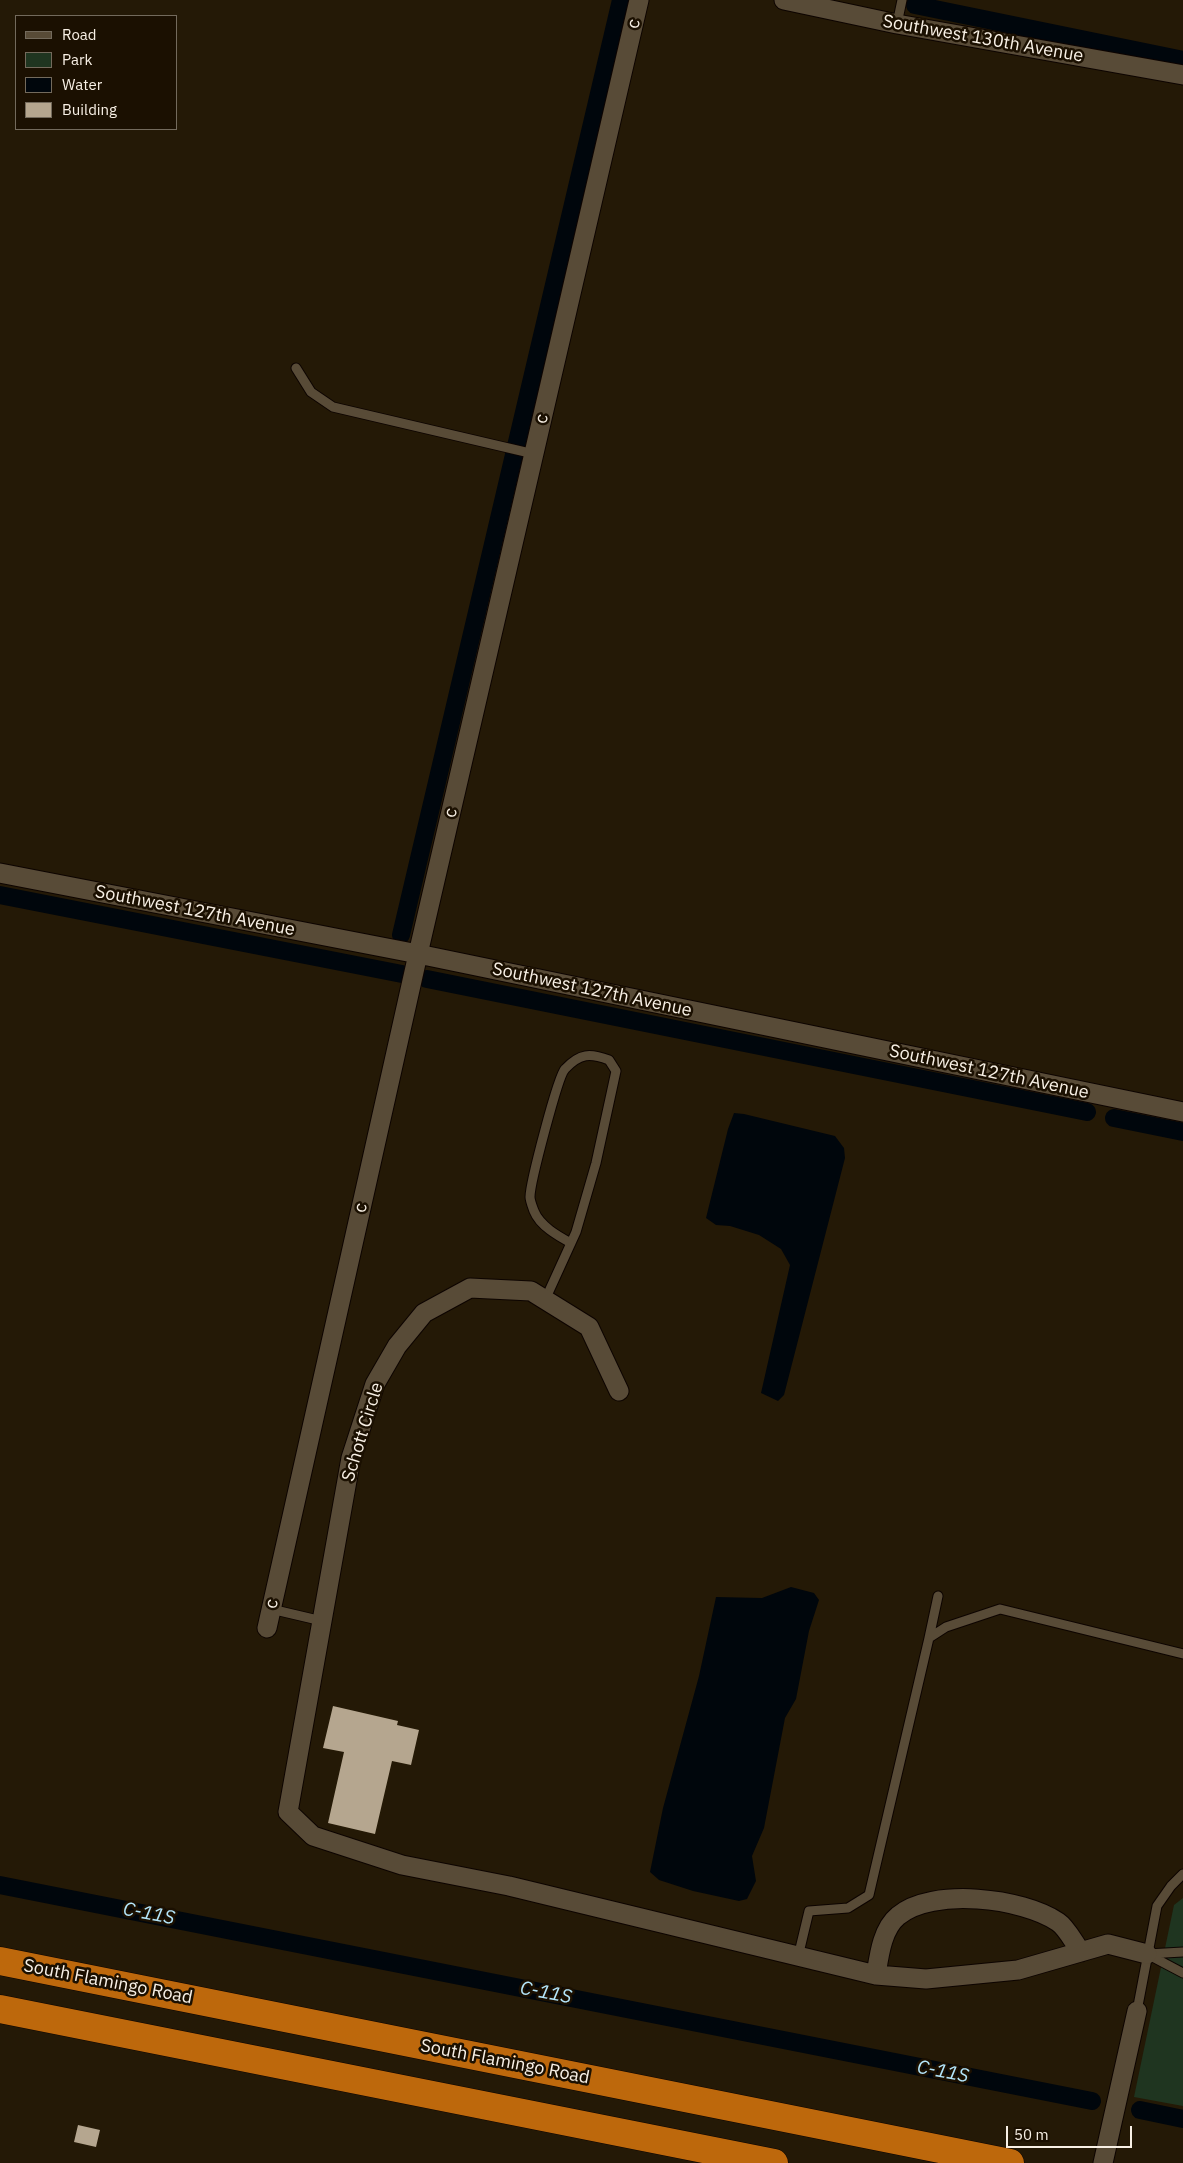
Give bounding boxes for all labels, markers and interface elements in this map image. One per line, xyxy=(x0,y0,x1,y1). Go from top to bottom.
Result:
street label: Southwest 130th Avenue xyxy=(881,11,1085,67)
legend xyxy=(15,15,178,130)
street label: c xyxy=(622,17,646,31)
text: Road xyxy=(62,25,97,44)
text: Park xyxy=(62,50,92,69)
text: Water xyxy=(62,75,102,94)
text: Building xyxy=(62,100,117,119)
street label: c xyxy=(530,412,554,426)
street label: c xyxy=(439,806,463,820)
street label: Southwest 127th Avenue xyxy=(93,881,297,941)
street label: Southwest 127th Avenue xyxy=(490,958,694,1022)
street label: Southwest 127th Avenue xyxy=(887,1040,1091,1104)
street label: c xyxy=(349,1201,373,1215)
street label: Schott Circle xyxy=(338,1380,388,1484)
street label: c xyxy=(260,1597,284,1611)
water label: C-11S xyxy=(121,1898,177,1930)
street label: South Flamingo Road xyxy=(22,1955,194,2009)
water label: C-11S xyxy=(518,1977,574,2009)
street label: South Flamingo Road xyxy=(419,2035,591,2089)
water label: C-11S xyxy=(915,2056,971,2088)
scale bar xyxy=(1008,2116,1134,2148)
text: 50 m xyxy=(1014,2125,1049,2144)

